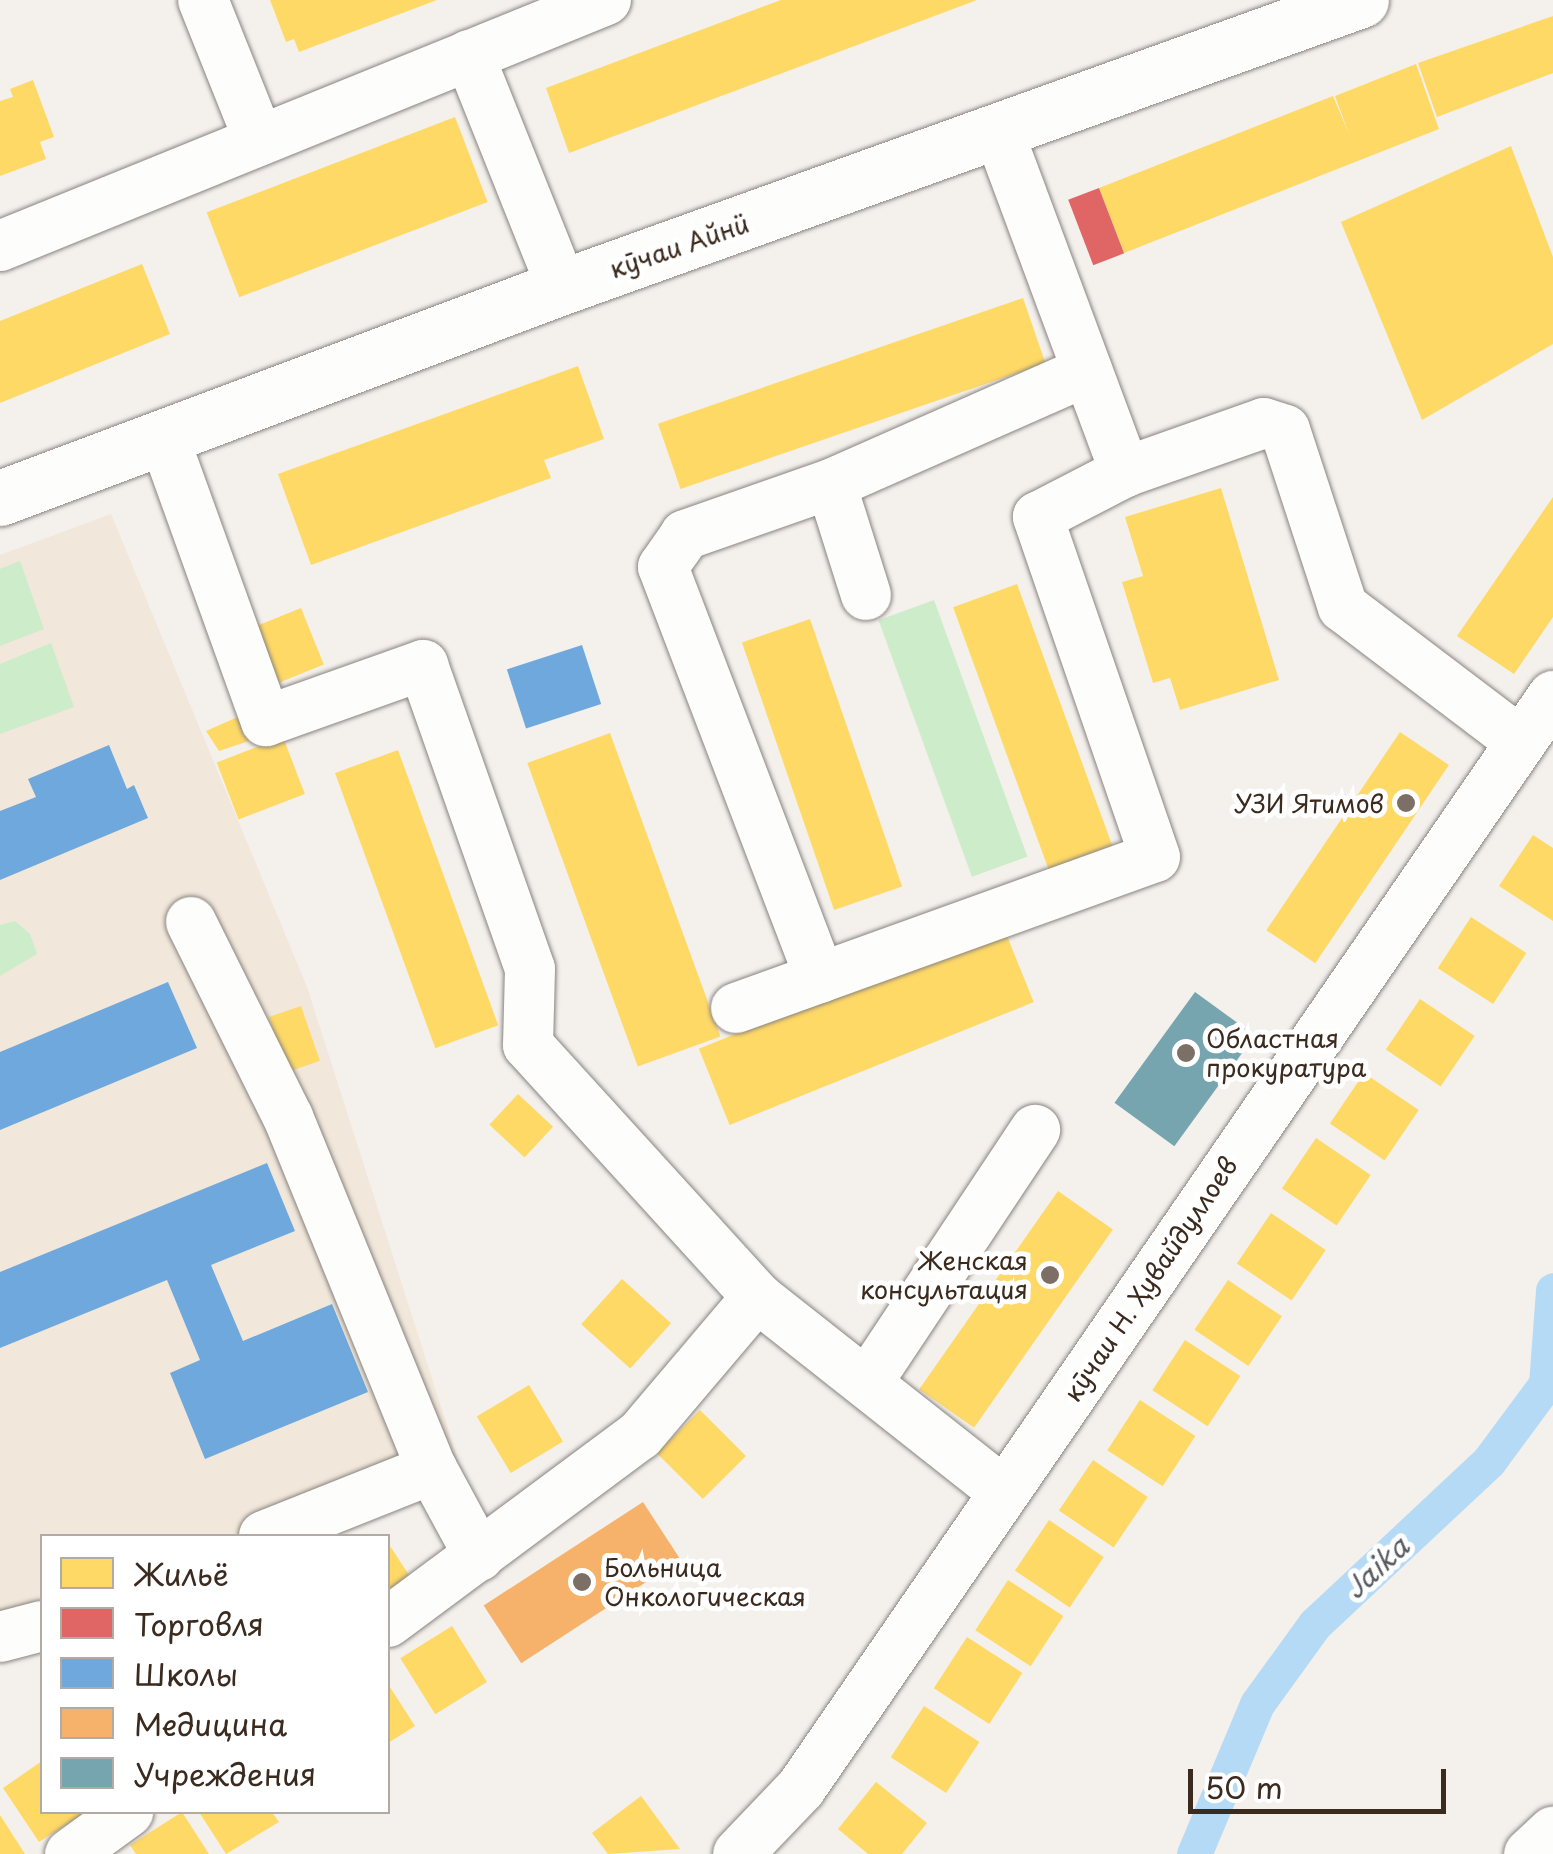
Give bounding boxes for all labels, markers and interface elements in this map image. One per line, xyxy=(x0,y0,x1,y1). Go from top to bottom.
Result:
street label: кӯчаи Айнӣ xyxy=(605,208,753,284)
place label: УЗИ Ятимов xyxy=(1232,788,1384,818)
marker: УЗИ Ятимов xyxy=(1393,790,1419,816)
place label: Областная прокуратура xyxy=(1206,1024,1366,1083)
marker: Областная прокуратура xyxy=(1175,1042,1197,1064)
street label: кӯчаи Н. Ҳувайдуллоев xyxy=(1057,1151,1243,1407)
place label: Женская консультация xyxy=(860,1246,1028,1305)
marker: Женская консультация xyxy=(1037,1262,1063,1288)
water label: Jaika xyxy=(1337,1529,1415,1605)
legend xyxy=(40,1534,390,1814)
text: Жильё xyxy=(134,1551,229,1596)
place label: Больница Онкологическая xyxy=(604,1553,806,1612)
marker: Больница Онкологическая xyxy=(569,1569,595,1595)
text: Торговля xyxy=(134,1601,264,1646)
text: Школы xyxy=(134,1651,238,1696)
text: Медицина xyxy=(134,1701,287,1746)
scale bar xyxy=(1193,1749,1450,1811)
text: Учреждения xyxy=(134,1751,316,1796)
text: 50 m xyxy=(1205,1764,1283,1809)

